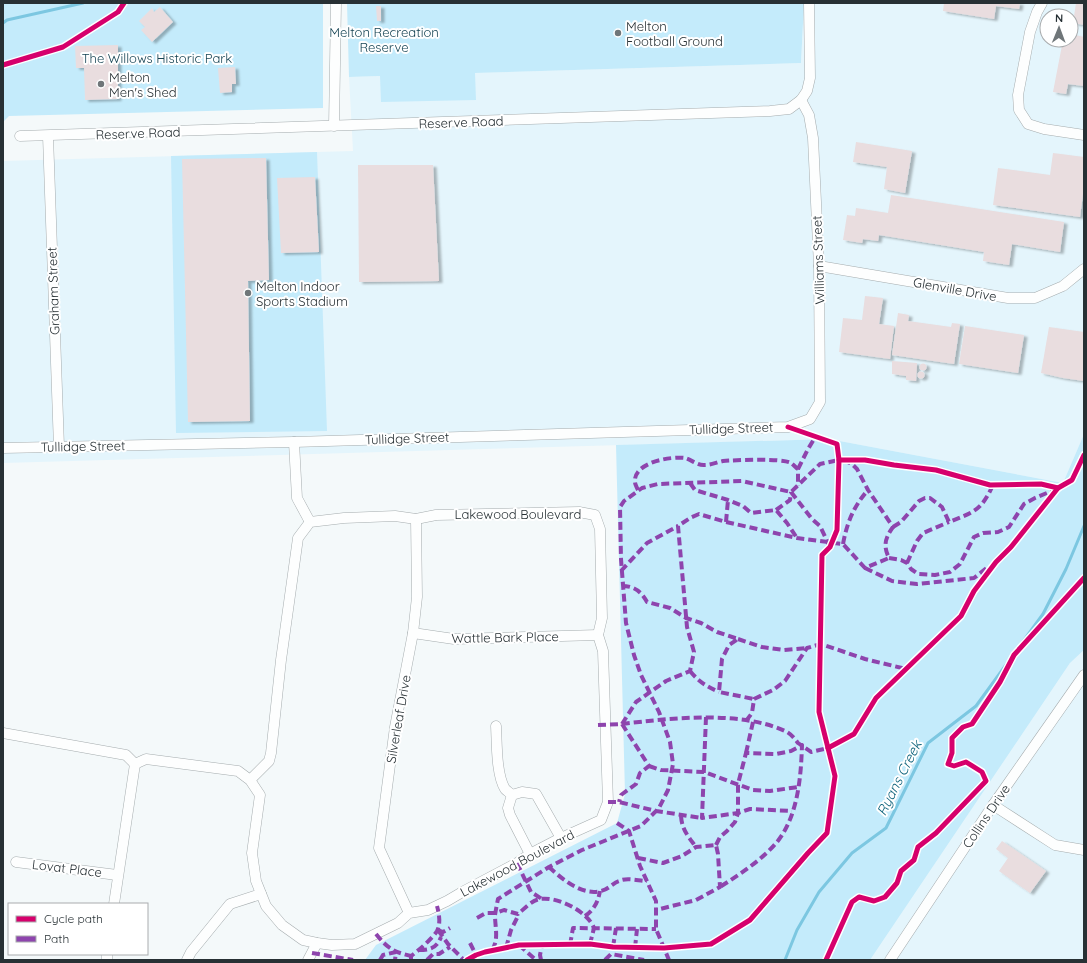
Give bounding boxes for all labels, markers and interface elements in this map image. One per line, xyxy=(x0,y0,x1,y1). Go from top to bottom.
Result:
north arrow xyxy=(1039,8,1079,48)
text: N xyxy=(1055,11,1063,25)
place label: Melton Football Ground xyxy=(626,18,723,49)
park label: Melton Recreation Reserve xyxy=(329,24,439,55)
marker: Melton Football Ground xyxy=(613,28,623,38)
park label: The Willows Historic Park xyxy=(82,50,232,66)
place label: Melton Men's Shed xyxy=(109,69,177,100)
marker: Melton Men's Shed xyxy=(96,79,106,89)
street label: Reserve Road xyxy=(418,113,504,131)
street label: Reserve Road xyxy=(95,124,181,142)
street label: Williams Street xyxy=(808,215,828,305)
street label: Graham Street xyxy=(43,247,63,335)
street label: Glenville Drive xyxy=(912,274,998,304)
place label: Melton Indoor Sports Stadium xyxy=(256,278,348,309)
marker: Melton Indoor Sports Stadium xyxy=(243,288,253,298)
street label: Tullidge Street xyxy=(688,419,774,437)
street label: Tullidge Street xyxy=(364,429,450,447)
street label: Tullidge Street xyxy=(41,437,125,455)
street label: Lakewood Boulevard xyxy=(455,506,581,522)
street label: Wattle Bark Place xyxy=(451,628,559,646)
street label: Silverleaf Drive xyxy=(382,674,414,764)
water label: Ryans Creek xyxy=(872,736,926,819)
street label: Collins Drive xyxy=(959,781,1013,851)
street label: Lakewood Boulevard xyxy=(457,826,577,900)
street label: Lovat Place xyxy=(31,856,103,880)
legend xyxy=(8,903,148,955)
text: Cycle path xyxy=(44,911,103,926)
text: Path xyxy=(44,931,69,946)

